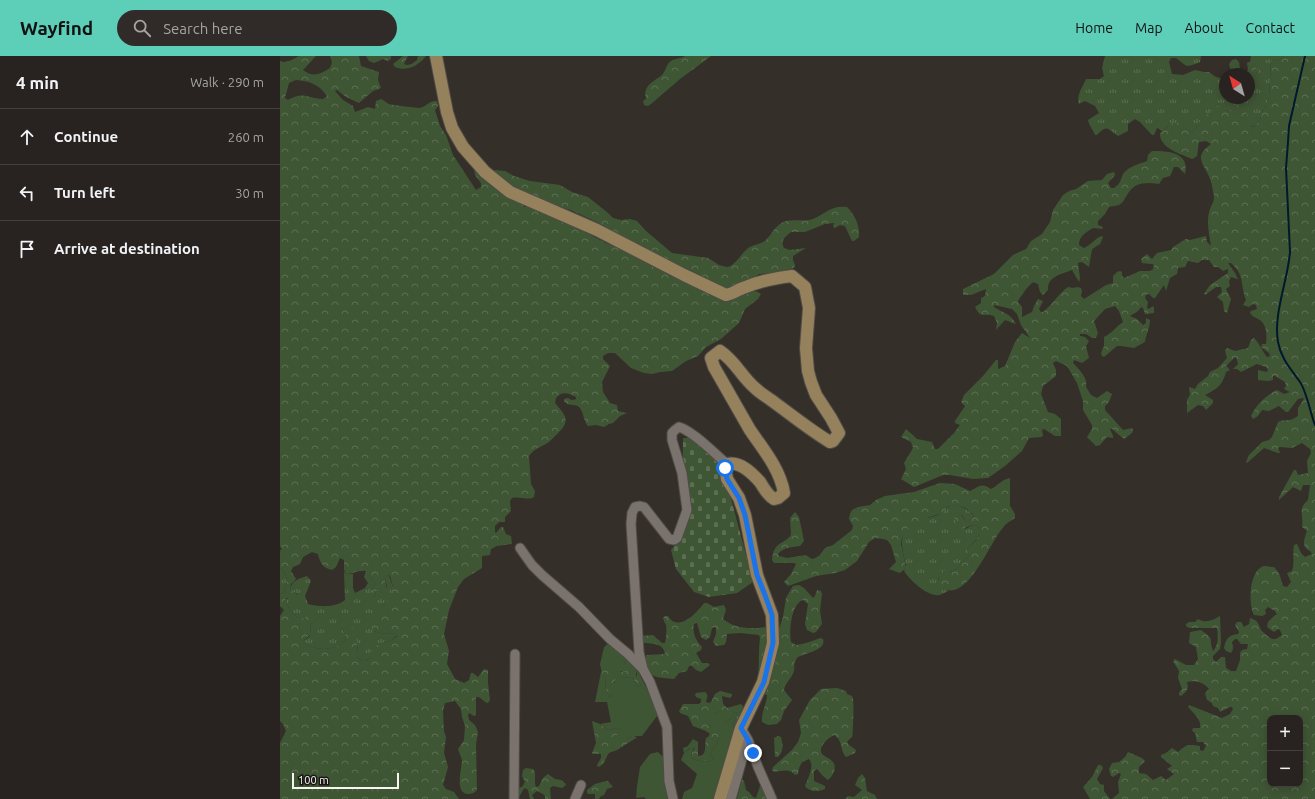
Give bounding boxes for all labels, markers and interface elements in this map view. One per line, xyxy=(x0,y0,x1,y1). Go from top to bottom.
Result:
search box xyxy=(117,10,397,46)
text: Wayfind xyxy=(20,17,93,39)
icon: search xyxy=(131,17,153,39)
text: Search here xyxy=(163,20,242,37)
text: Home xyxy=(1075,20,1113,36)
text: Map xyxy=(1135,20,1163,36)
text: About xyxy=(1185,20,1224,36)
text: Contact xyxy=(1246,20,1295,36)
north arrow xyxy=(1219,68,1255,104)
text: 4 min xyxy=(16,73,59,92)
text: Walk · 290 m xyxy=(190,75,264,89)
icon: ahead xyxy=(16,126,38,148)
text: Continue xyxy=(54,128,118,145)
text: 260 m xyxy=(228,130,264,144)
icon: left xyxy=(16,182,38,204)
text: Turn left xyxy=(54,184,115,201)
text: 30 m xyxy=(235,186,264,200)
icon: arrive xyxy=(16,238,38,260)
text: Arrive at destination xyxy=(54,240,200,257)
route start xyxy=(716,459,734,477)
map controls xyxy=(1267,715,1303,787)
button: + xyxy=(1267,715,1303,751)
route end xyxy=(744,744,762,762)
button: − xyxy=(1267,751,1303,787)
scale bar xyxy=(292,771,399,790)
text: 100 m xyxy=(298,774,329,786)

